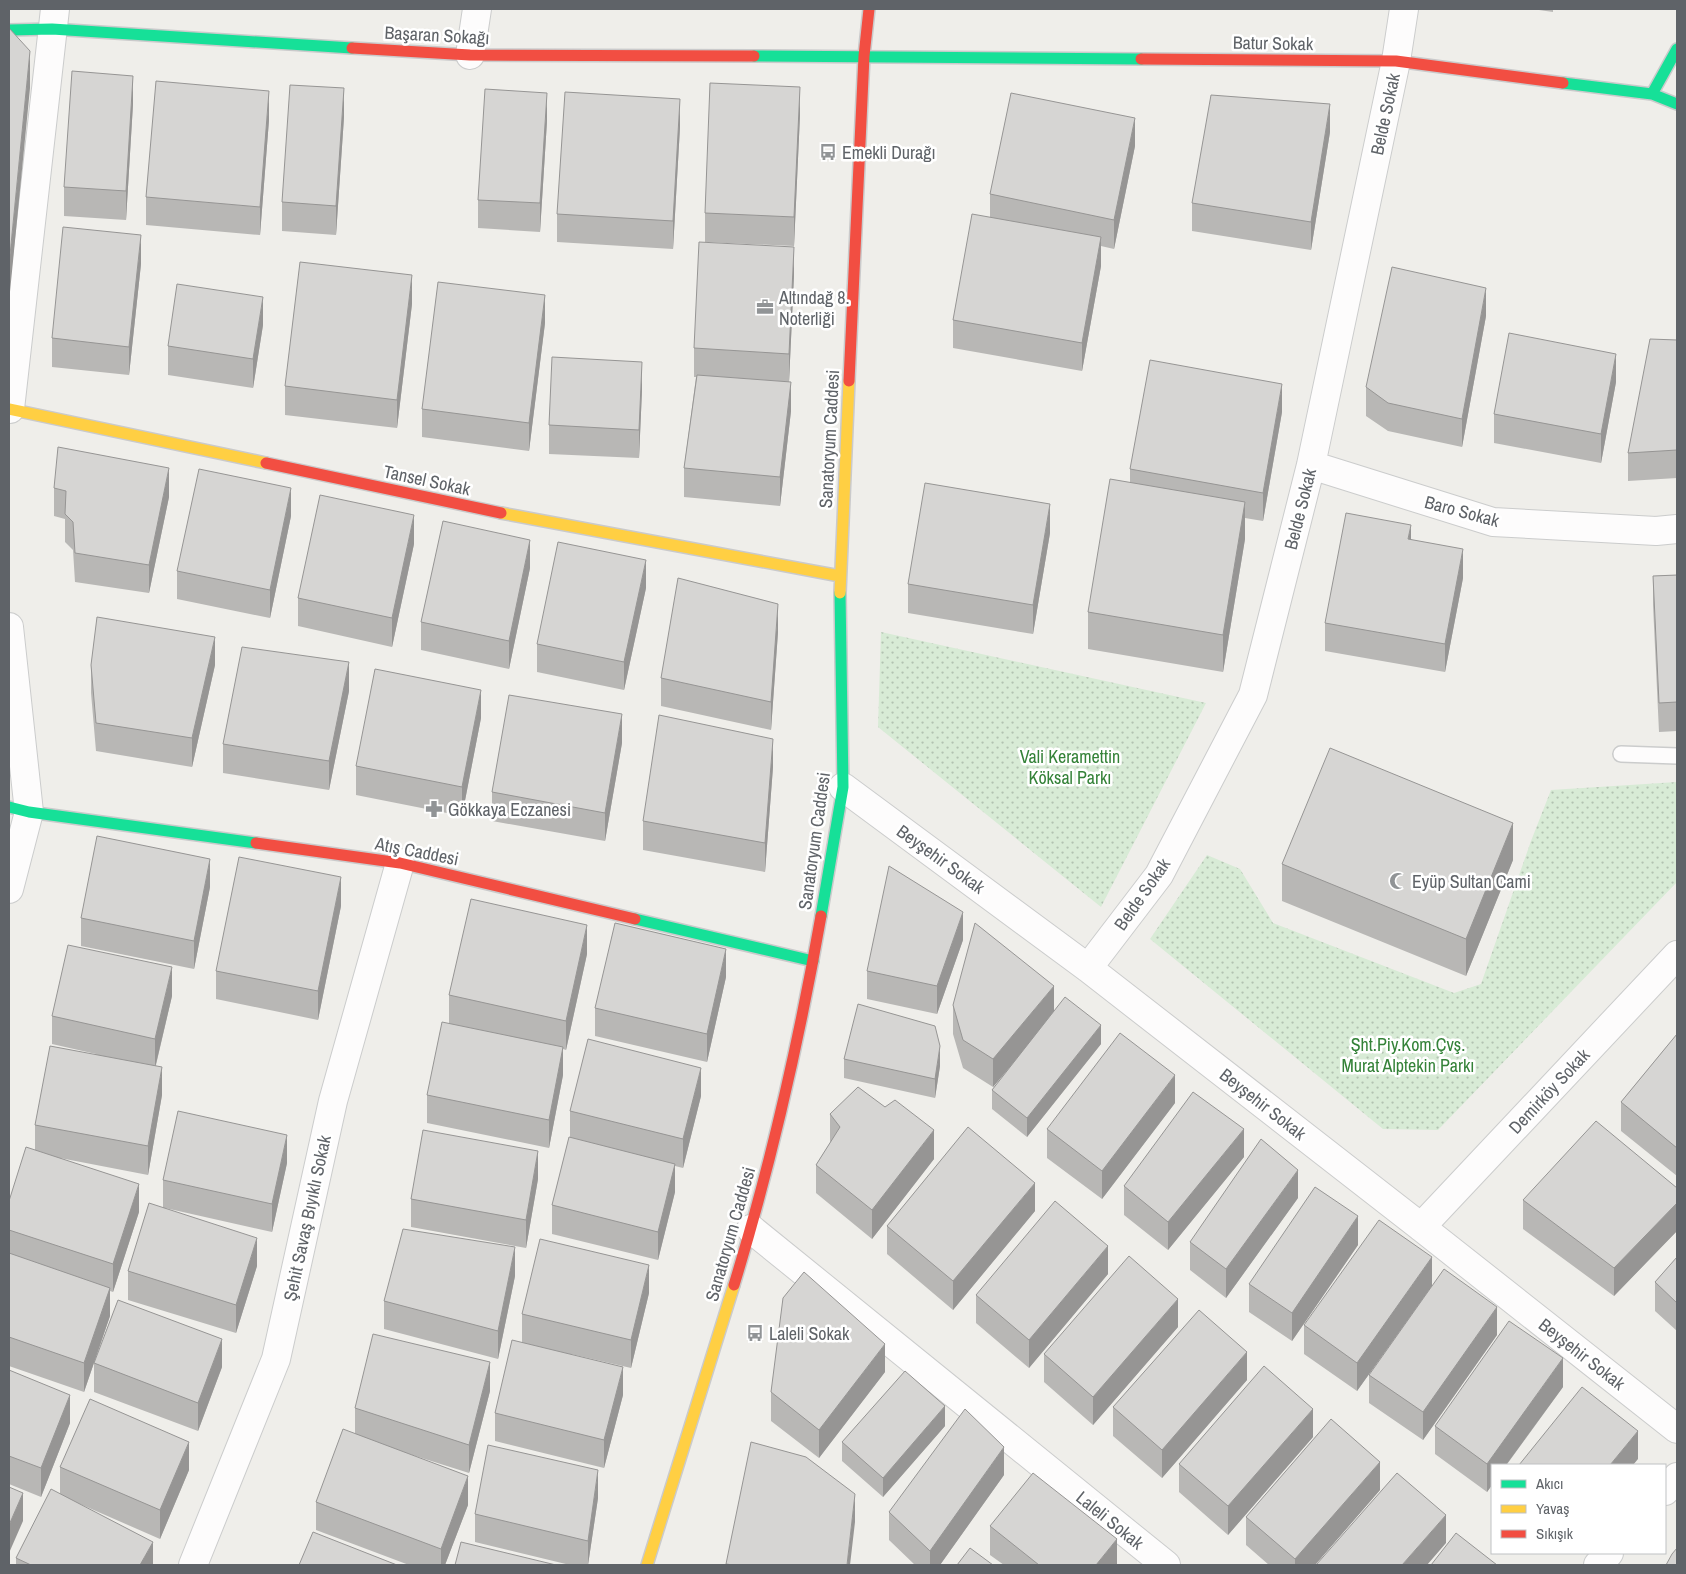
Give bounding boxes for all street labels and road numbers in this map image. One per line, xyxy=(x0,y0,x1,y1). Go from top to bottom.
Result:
street label: Başaran Sokağı xyxy=(384,20,490,50)
street label: Batur Sokak xyxy=(1233,30,1314,56)
street label: Belde Sokak xyxy=(1364,70,1406,157)
street label: Sanatoryum Caddesi xyxy=(813,369,845,509)
street label: Tansel Sokak xyxy=(381,459,473,502)
street label: Belde Sokak xyxy=(1278,465,1322,552)
street label: Baro Sokak xyxy=(1422,489,1503,533)
street label: Sanatoryum Caddesi xyxy=(792,771,836,911)
street label: Beyşehir Sokak xyxy=(892,819,991,900)
street label: Atış Caddesi xyxy=(372,830,461,871)
street label: Belde Sokak xyxy=(1108,852,1176,935)
street label: Demirköy Sokak xyxy=(1503,1042,1595,1139)
street label: Beyşehir Sokak xyxy=(1215,1062,1312,1146)
street label: Şehit Savaş Bıyıklı Sokak xyxy=(277,1132,337,1303)
street label: Sanatoryum Caddesi xyxy=(699,1164,761,1304)
street label: Beyşehir Sokak xyxy=(1534,1312,1631,1396)
street label: Laleli Sokak xyxy=(1071,1485,1150,1555)

